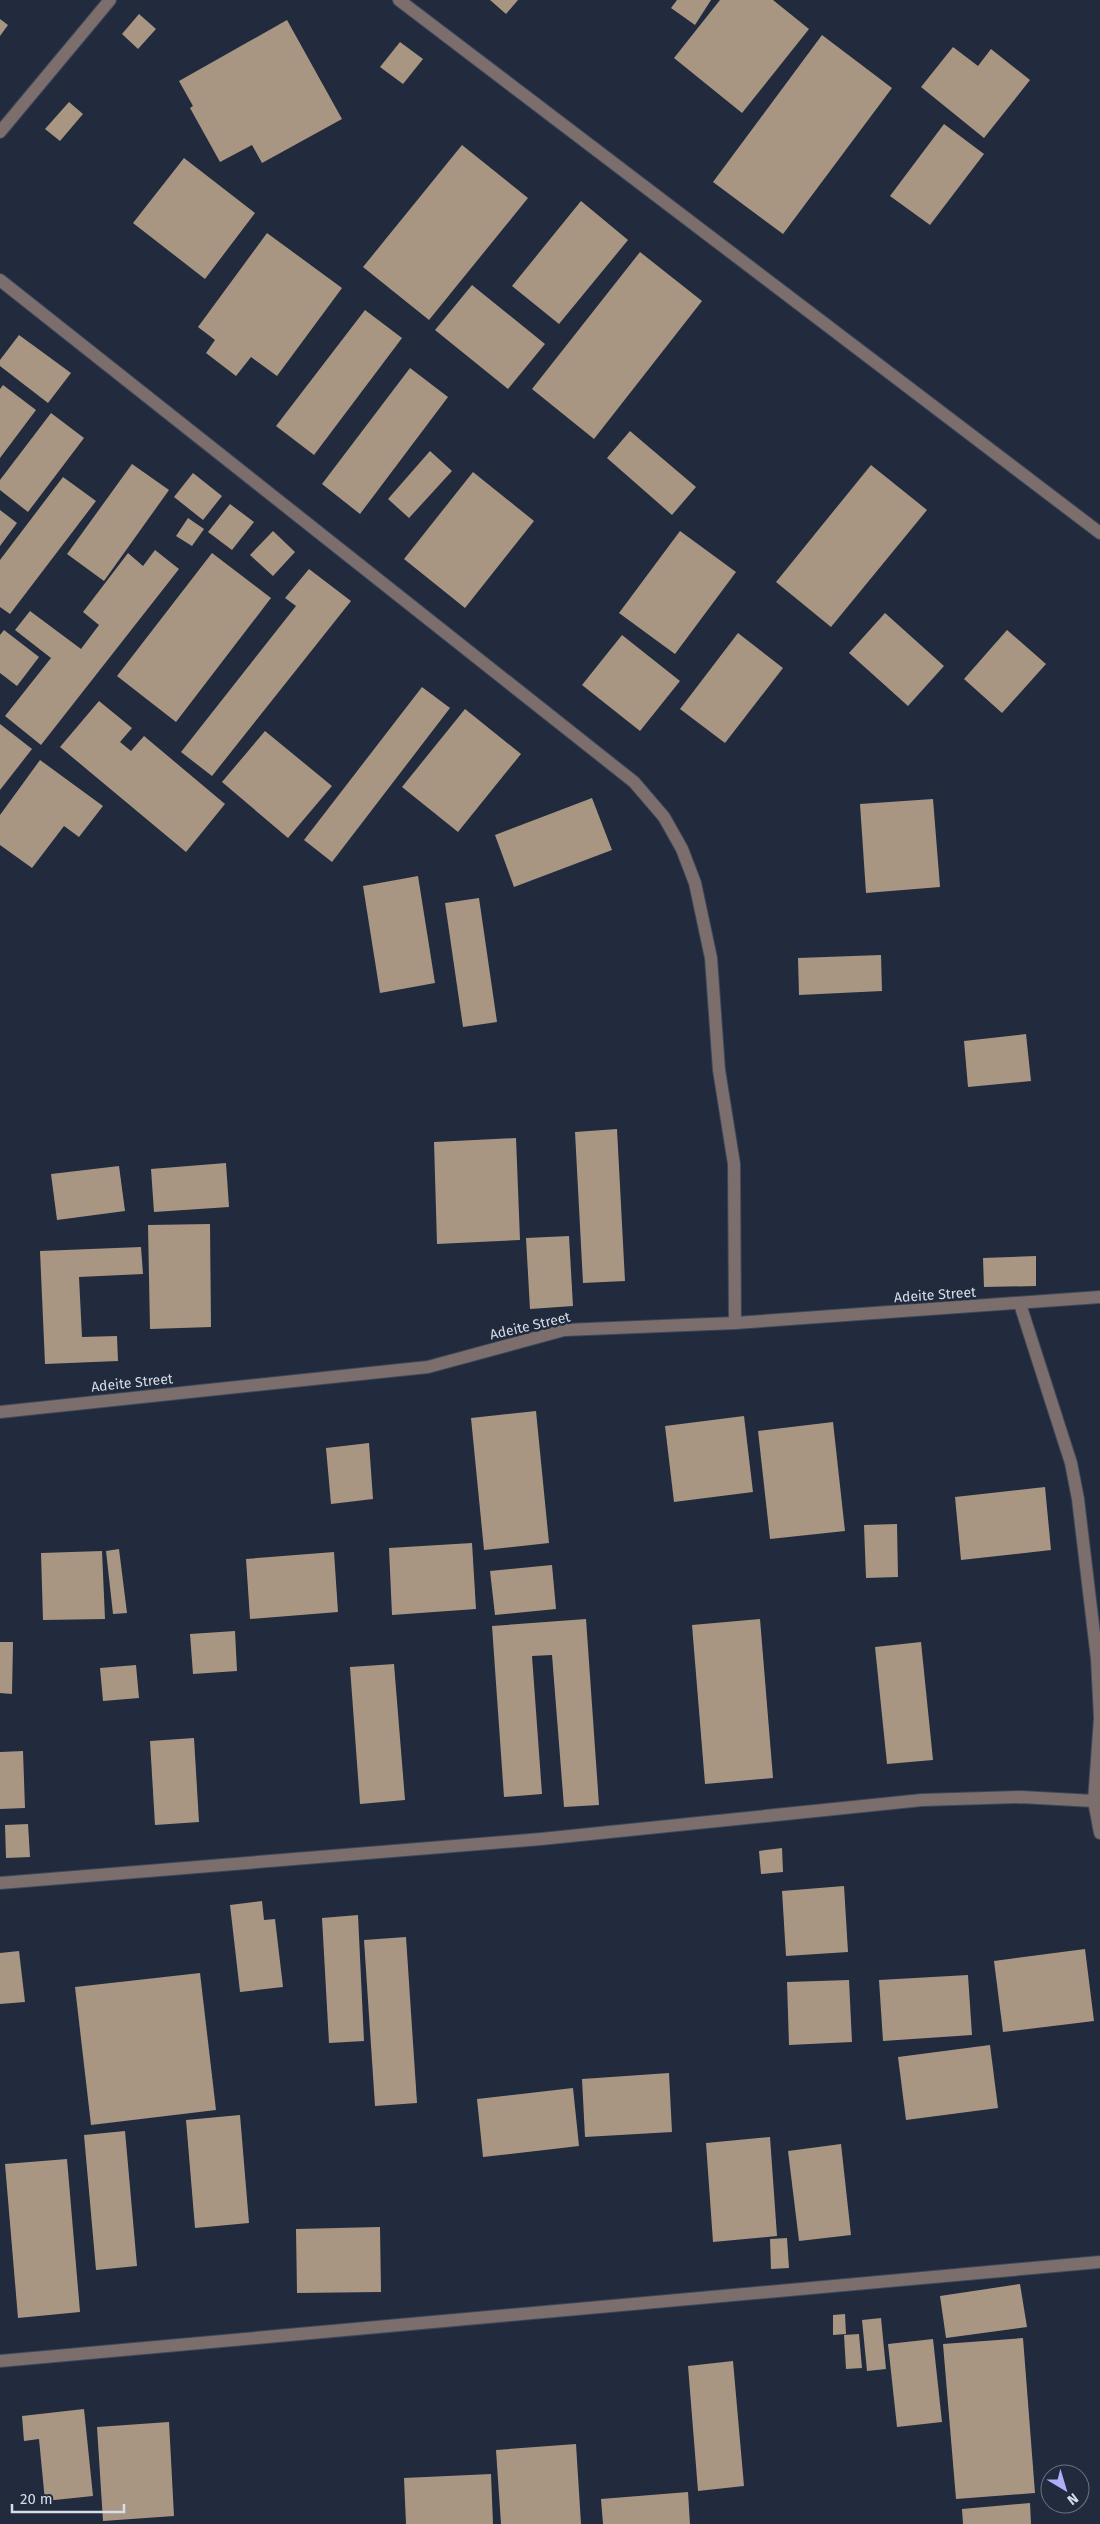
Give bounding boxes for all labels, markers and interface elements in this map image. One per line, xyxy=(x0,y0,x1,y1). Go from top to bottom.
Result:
street label: Adeite Street xyxy=(893,1284,978,1306)
street label: Adeite Street xyxy=(488,1308,573,1344)
street label: Adeite Street xyxy=(90,1370,175,1396)
north arrow xyxy=(1040,2464,1090,2514)
scale bar xyxy=(12,2482,125,2514)
text: N xyxy=(1064,2489,1082,2508)
text: 20 m xyxy=(20,2490,53,2508)

